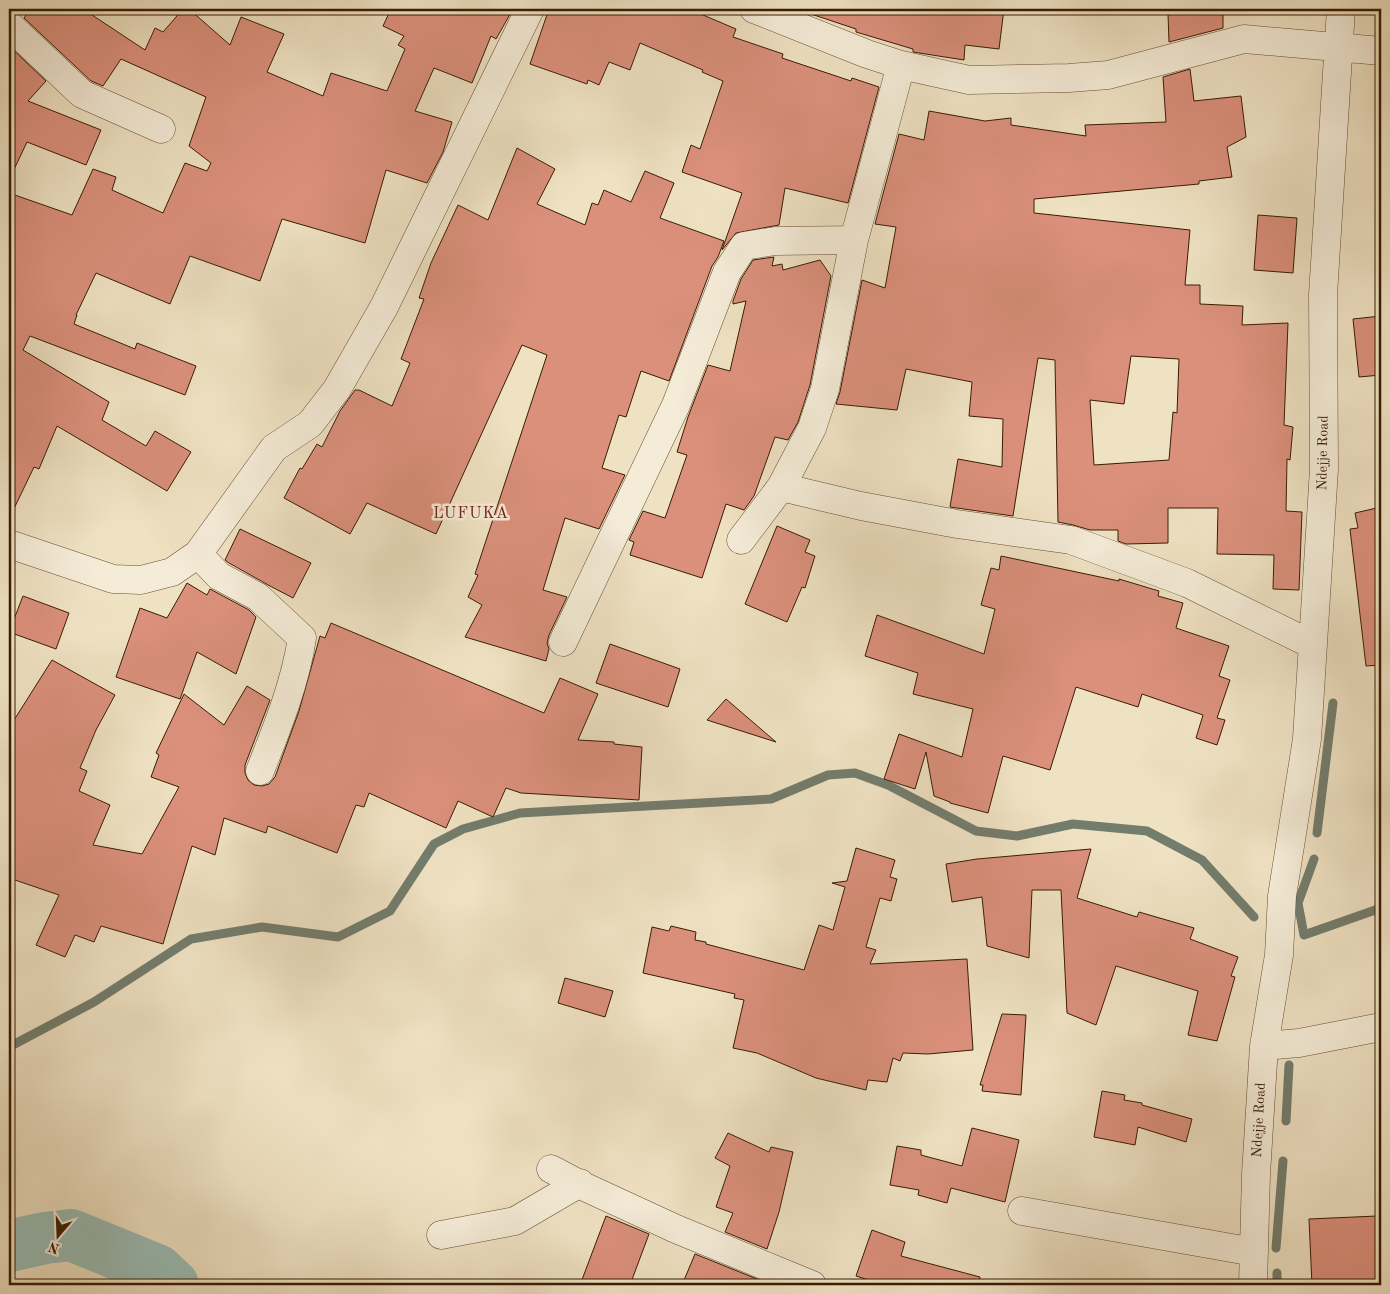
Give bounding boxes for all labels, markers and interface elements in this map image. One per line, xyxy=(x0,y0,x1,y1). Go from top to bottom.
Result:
street label: Ndejje Road xyxy=(1315,415,1331,491)
district label: LUFUKA xyxy=(433,506,509,522)
street label: Ndejje Road xyxy=(1250,1082,1268,1158)
north arrow xyxy=(32,1212,82,1262)
text: N xyxy=(46,1239,61,1256)

